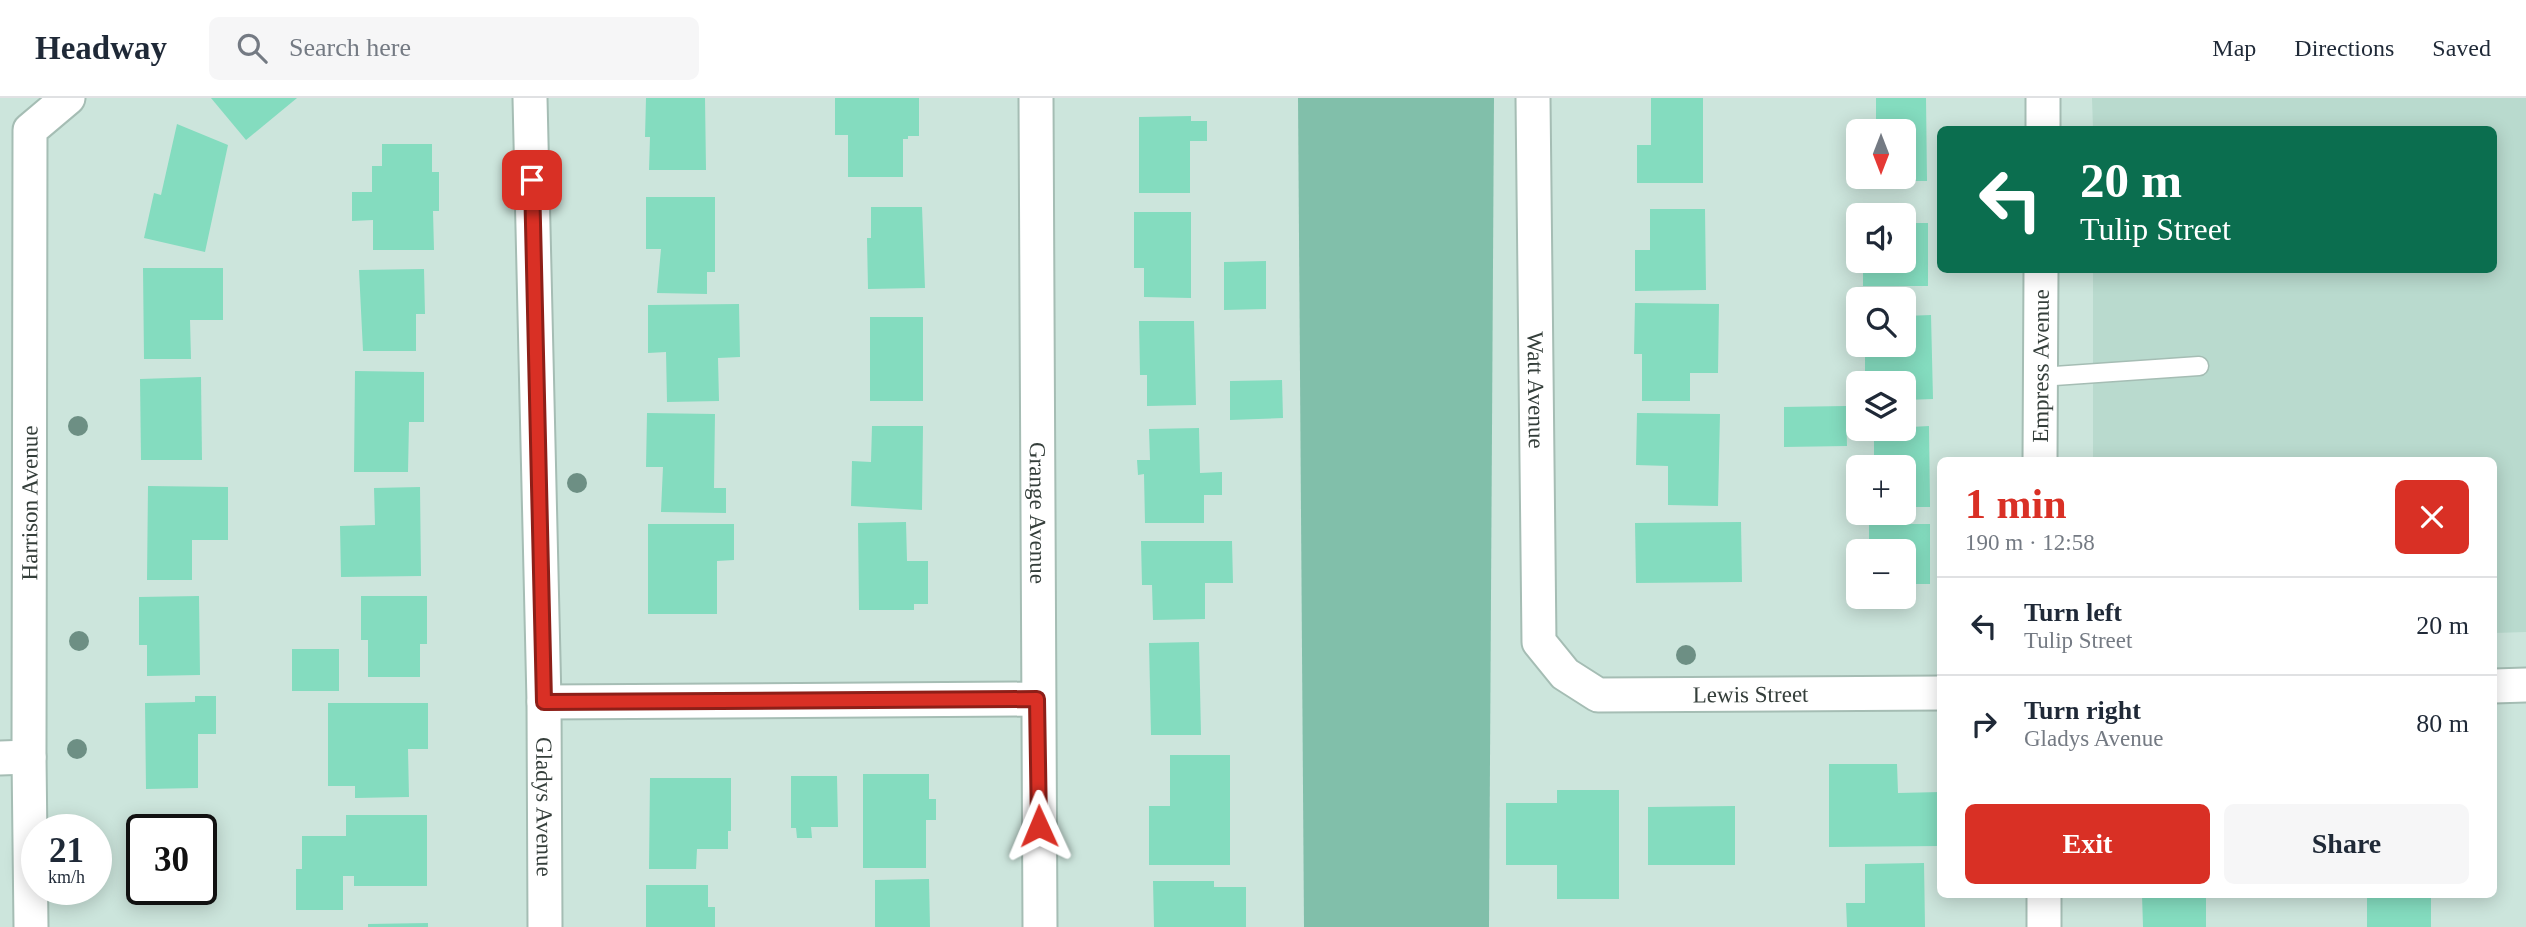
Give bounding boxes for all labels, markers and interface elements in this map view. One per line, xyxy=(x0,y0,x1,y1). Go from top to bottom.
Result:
search box xyxy=(209,17,699,80)
icon: search xyxy=(233,29,271,67)
text: Headway xyxy=(35,30,167,66)
text: Search here xyxy=(289,33,411,62)
text: Map xyxy=(2212,35,2256,61)
text: Directions xyxy=(2294,35,2394,61)
text: Saved xyxy=(2432,35,2491,61)
north arrow xyxy=(1846,119,1916,189)
map controls xyxy=(1846,119,1916,609)
pin xyxy=(502,150,562,210)
text: 20 m xyxy=(2080,153,2182,208)
icon: left xyxy=(1965,154,2056,245)
icon: arrive xyxy=(513,161,551,199)
button: sound xyxy=(1846,203,1916,273)
text: Tulip Street xyxy=(2080,211,2231,247)
button: search xyxy=(1846,287,1916,357)
street label: Empress Avenue xyxy=(2028,289,2053,443)
street label: Watt Avenue xyxy=(1523,331,1549,449)
button: layers xyxy=(1846,371,1916,441)
street label: Harrison Avenue xyxy=(17,426,42,580)
street label: Grange Avenue xyxy=(1025,442,1051,584)
button: + xyxy=(1846,455,1916,525)
button: close xyxy=(2395,480,2469,554)
text: 1 min xyxy=(1965,481,2067,527)
text: 190 m · 12:58 xyxy=(1965,530,2095,555)
button: − xyxy=(1846,539,1916,609)
text: Turn left xyxy=(2024,598,2122,627)
icon: left xyxy=(1965,607,2003,645)
text: 20 m xyxy=(2416,611,2469,640)
text: Tulip Street xyxy=(2024,628,2132,653)
street label: Lewis Street xyxy=(1693,681,1809,707)
text: Turn right xyxy=(2024,696,2141,725)
icon: right xyxy=(1965,705,2003,743)
text: 80 m xyxy=(2416,709,2469,738)
text: Gladys Avenue xyxy=(2024,726,2163,751)
street label: Gladys Avenue xyxy=(532,737,557,877)
position arrow xyxy=(1002,789,1076,863)
button: Exit xyxy=(1965,804,2210,884)
button: Share xyxy=(2224,804,2469,884)
speed limit sign: 30 xyxy=(126,814,217,905)
text: 21 xyxy=(49,831,84,870)
text: km/h xyxy=(48,867,85,887)

